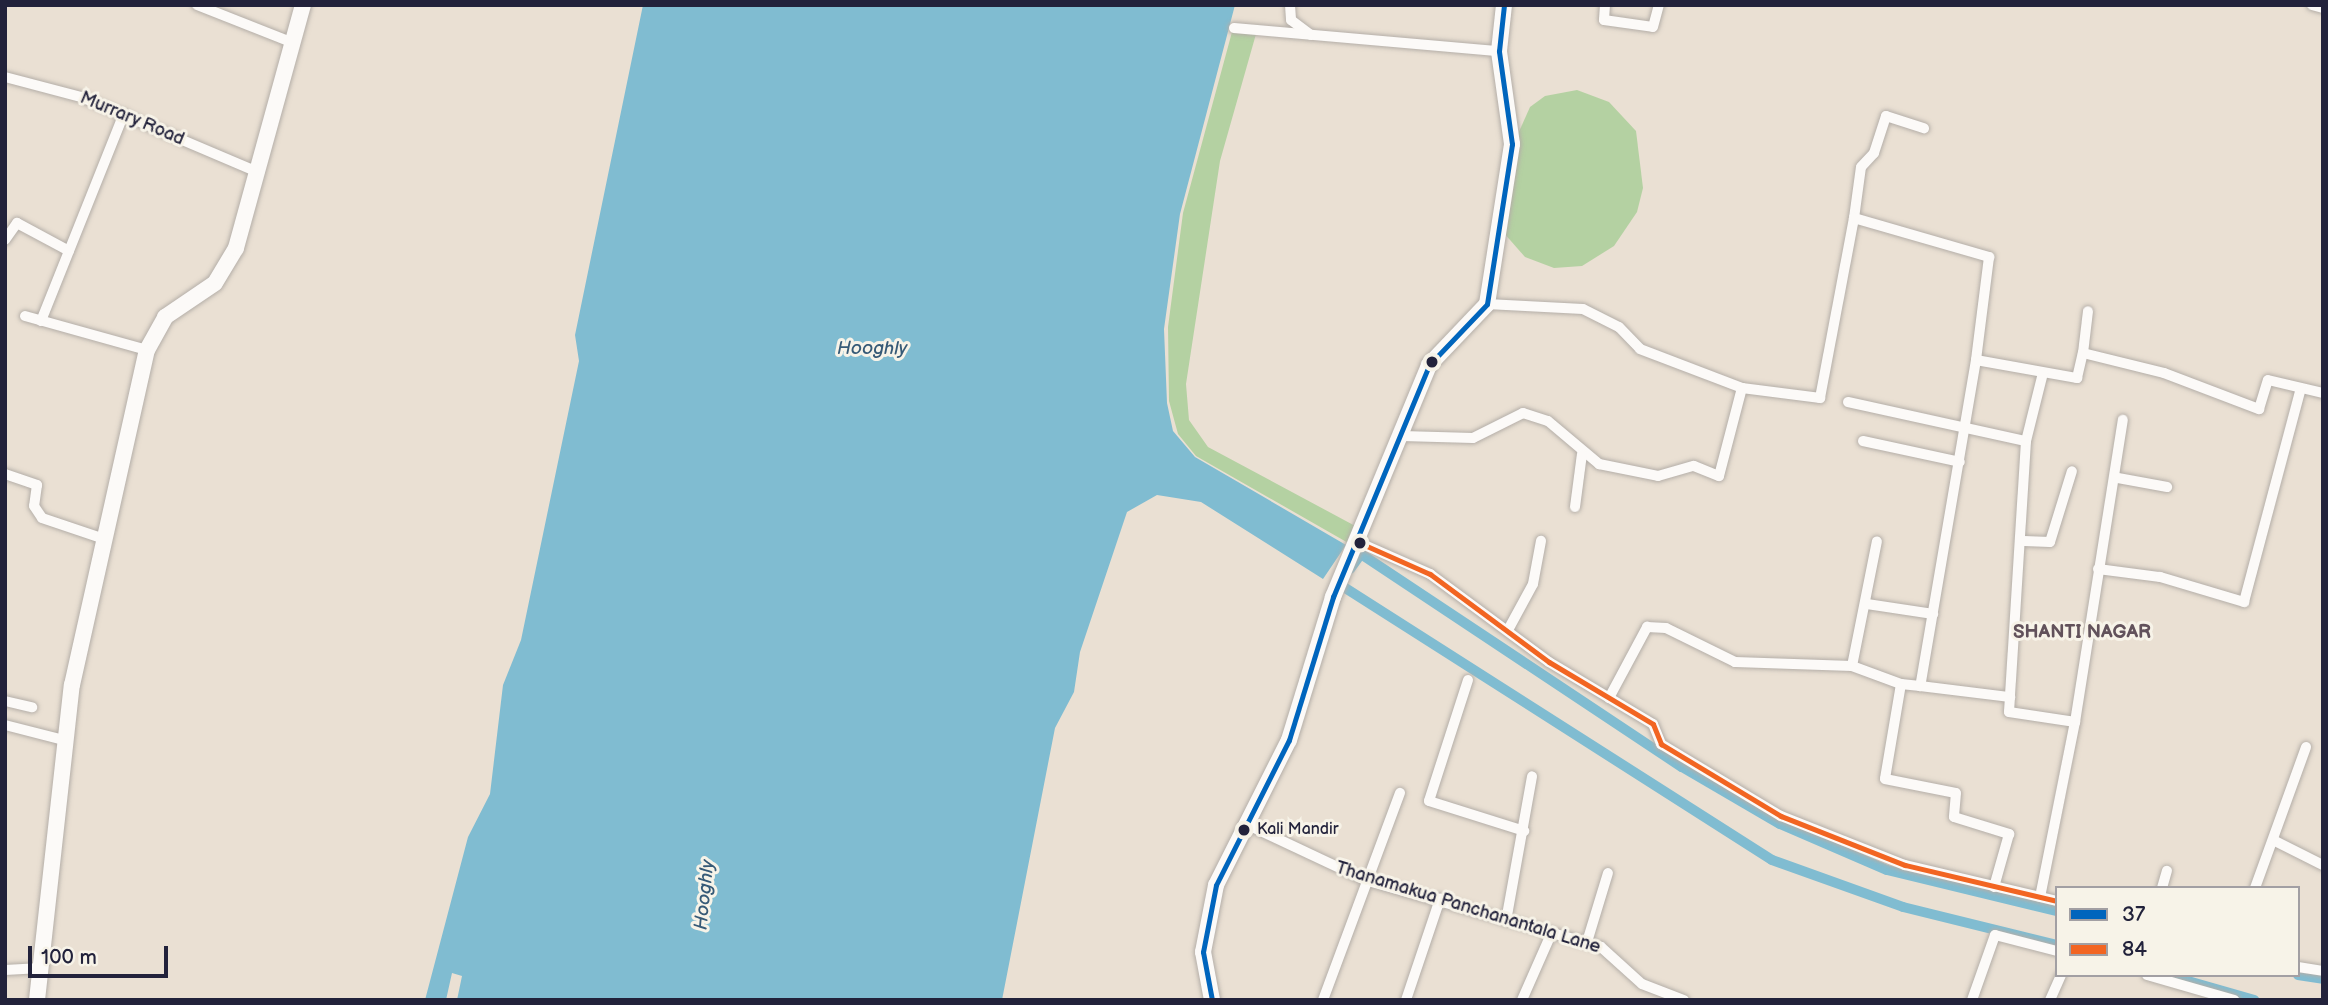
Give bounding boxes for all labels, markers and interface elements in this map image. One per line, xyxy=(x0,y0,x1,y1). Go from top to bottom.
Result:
street label: Murrary Road xyxy=(76,87,188,151)
water label: Hooghly xyxy=(837,338,907,360)
unlabelled marker xyxy=(1425,355,1439,369)
unlabelled marker xyxy=(1353,536,1367,550)
district label: SHANTI NAGAR xyxy=(2013,622,2151,644)
place label: Kali Mandir xyxy=(1257,820,1338,840)
marker: Kali Mandir xyxy=(1237,823,1251,837)
street label: Thanamakua Panchanantala Lane xyxy=(1333,857,1603,959)
water label: Hooghly xyxy=(690,859,720,931)
legend xyxy=(2055,886,2300,977)
text: 37 xyxy=(2122,902,2145,927)
scale bar xyxy=(32,932,172,976)
text: 84 xyxy=(2122,937,2147,962)
text: 100 m xyxy=(41,945,97,970)

